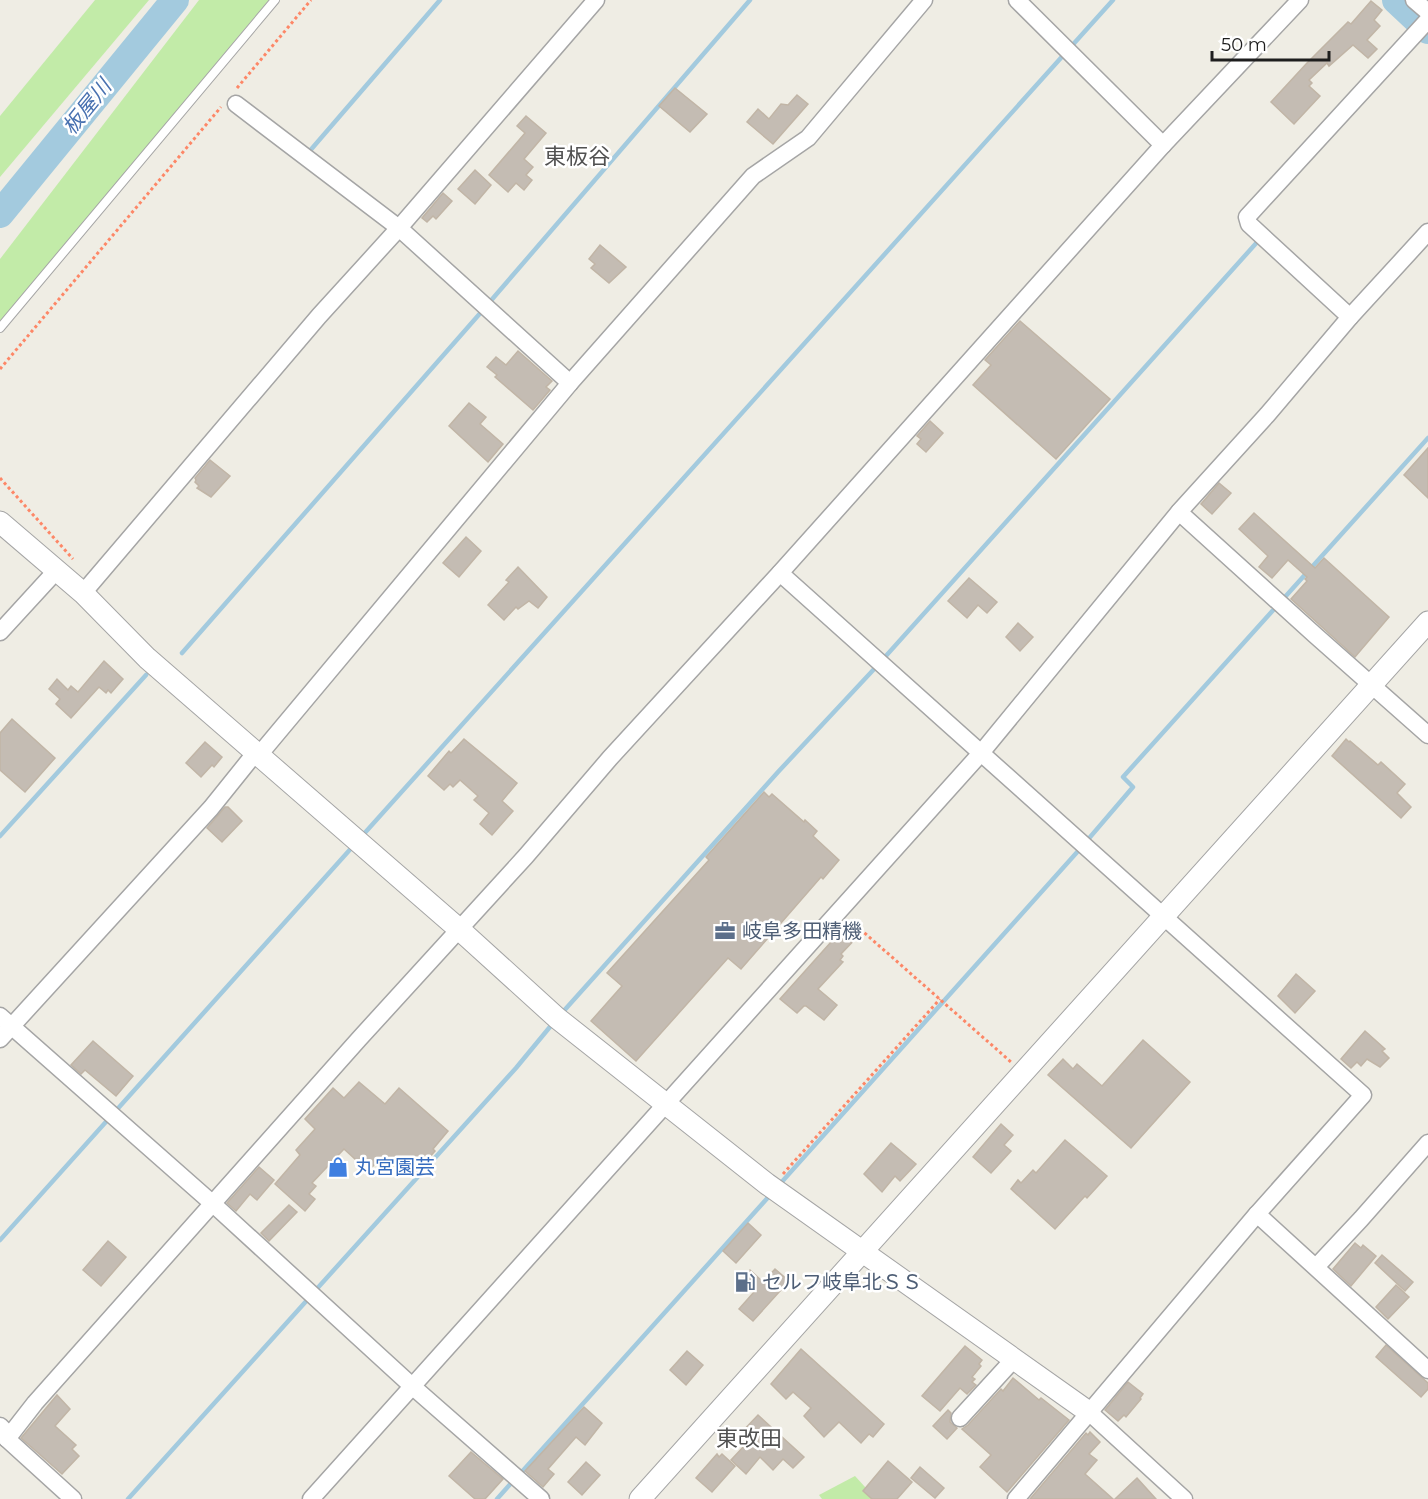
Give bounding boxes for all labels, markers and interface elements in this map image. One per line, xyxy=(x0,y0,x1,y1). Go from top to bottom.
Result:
scale bar xyxy=(1212,24,1329,62)
text: 50 m xyxy=(1221,34,1267,56)
water label: 板屋川 xyxy=(57,73,117,139)
district label: 東板谷 xyxy=(544,143,610,170)
office icon: 岐阜多田精機 xyxy=(713,919,737,943)
place label: 岐阜多田精機 xyxy=(742,919,862,943)
shop icon: 丸宮園芸 xyxy=(326,1155,350,1179)
place label: 丸宮園芸 xyxy=(355,1155,435,1179)
fuel station icon: セルフ岐阜北ＳＳ xyxy=(733,1270,757,1294)
place label: セルフ岐阜北ＳＳ xyxy=(762,1270,922,1294)
district label: 東改田 xyxy=(716,1425,782,1452)

